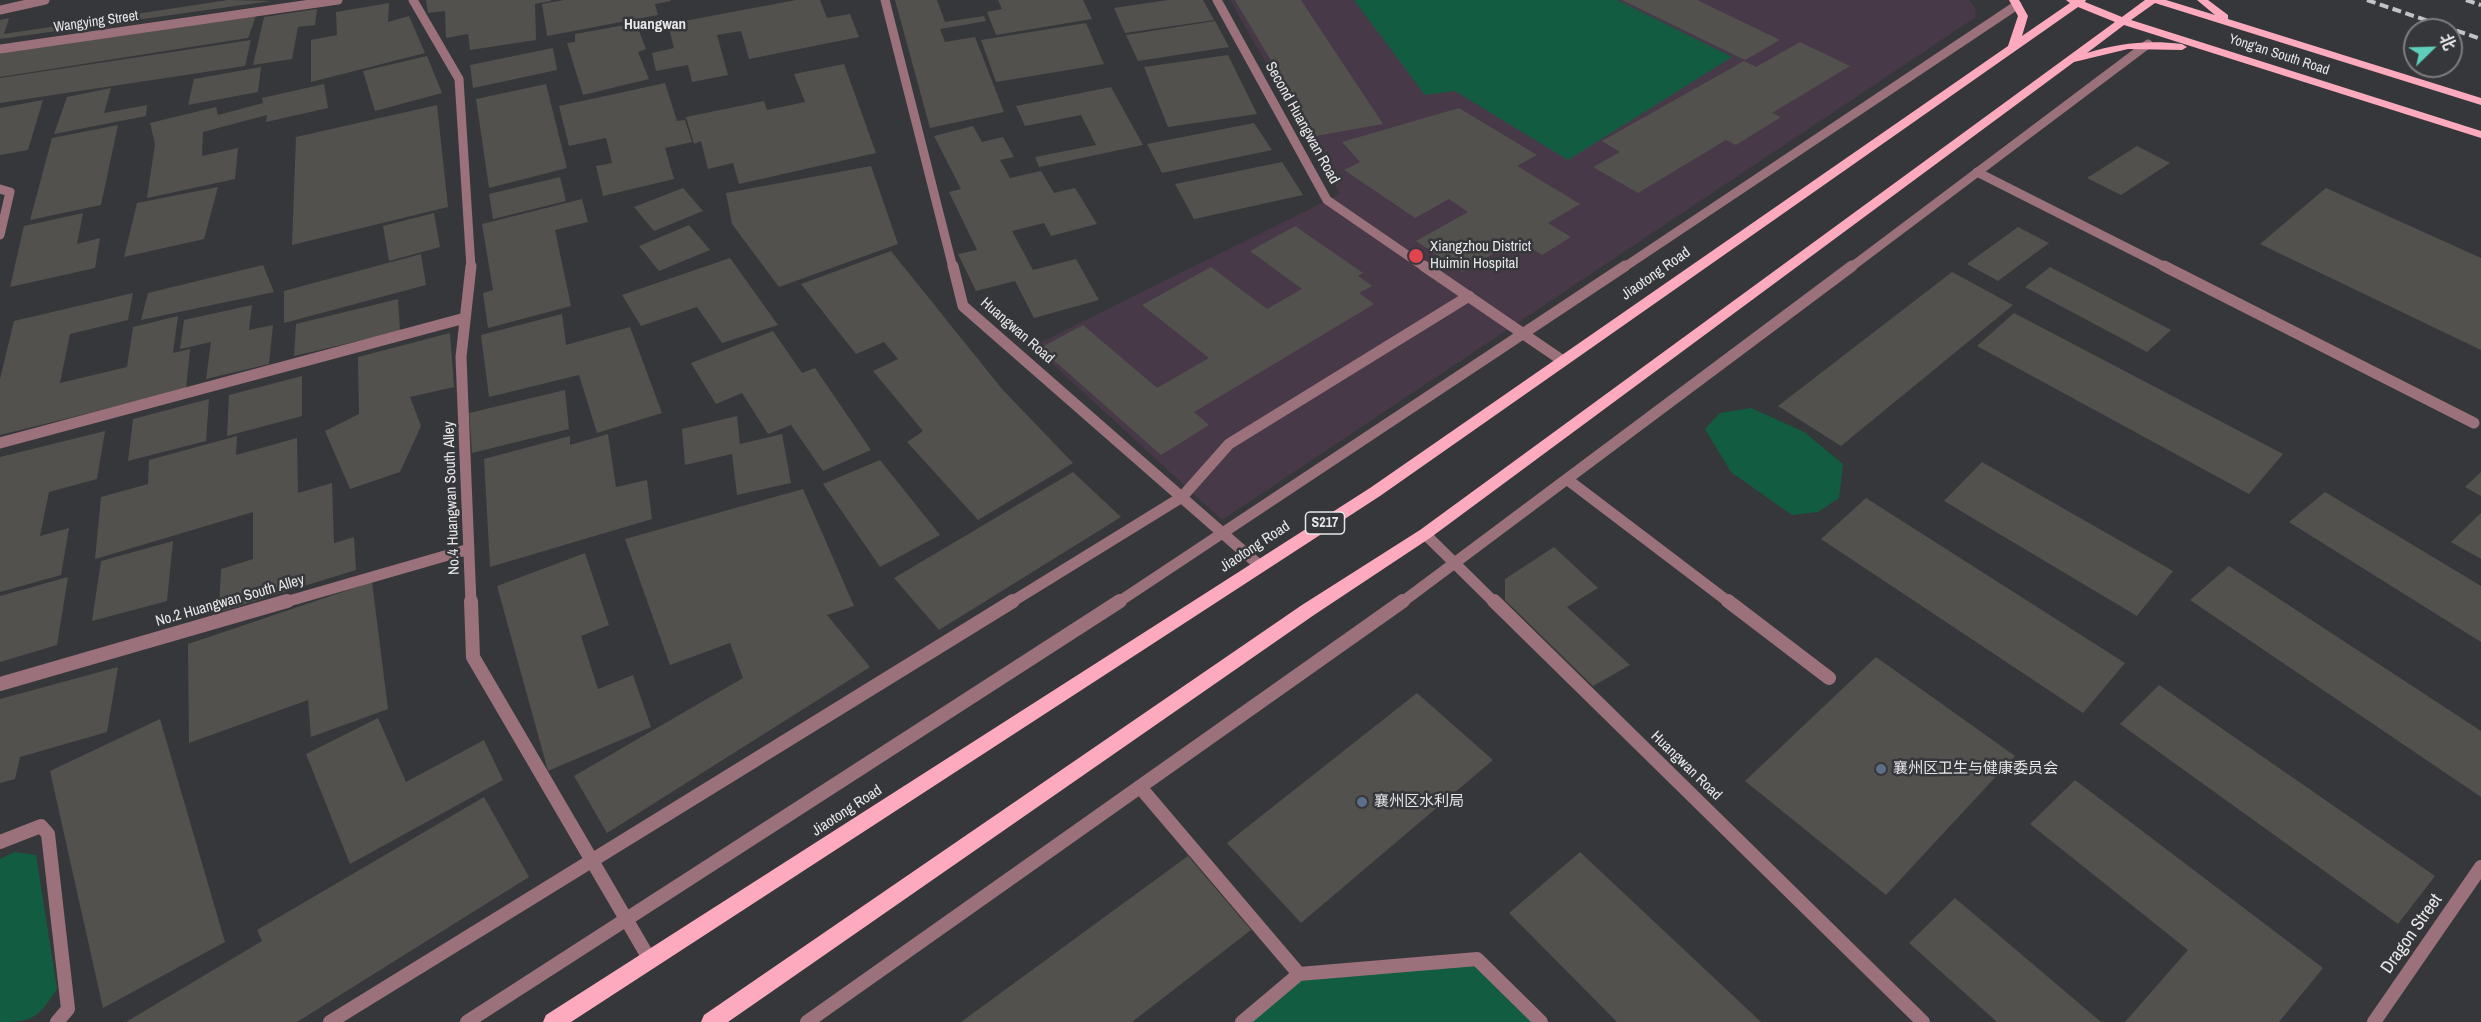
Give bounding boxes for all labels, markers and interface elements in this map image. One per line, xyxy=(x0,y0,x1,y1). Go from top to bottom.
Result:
street label: Wangying Street xyxy=(53,8,139,36)
district label: Huangwan xyxy=(624,16,686,34)
north arrow xyxy=(2403,18,2463,78)
text: 北 xyxy=(2434,30,2461,53)
street label: Yong'an South Road xyxy=(2227,31,2331,79)
street label: Second Huangwan Road xyxy=(1261,59,1343,187)
place label: Xiangzhou District Huimin Hospital xyxy=(1430,238,1531,273)
street label: Jiaotong Road xyxy=(1618,244,1694,304)
marker: Xiangzhou District Huimin Hospital xyxy=(1407,247,1425,265)
street label: Huangwan Road xyxy=(977,294,1057,368)
street label: No.4 Huangwan South Alley xyxy=(440,421,464,575)
road number: S217 xyxy=(1306,512,1344,534)
street label: Jiaotong Road xyxy=(1217,518,1293,576)
street label: No.2 Huangwan South Alley xyxy=(154,571,306,631)
street label: Huangwan Road xyxy=(1647,728,1725,804)
place label: 襄州区卫生与健康委员会 xyxy=(1893,760,2058,778)
marker: 襄州区卫生与健康委员会 xyxy=(1874,762,1888,776)
street label: Jiaotong Road xyxy=(809,782,885,840)
place label: 襄州区水利局 xyxy=(1374,793,1464,811)
marker: 襄州区水利局 xyxy=(1355,795,1369,809)
street label: Dragon Street xyxy=(2377,890,2447,978)

